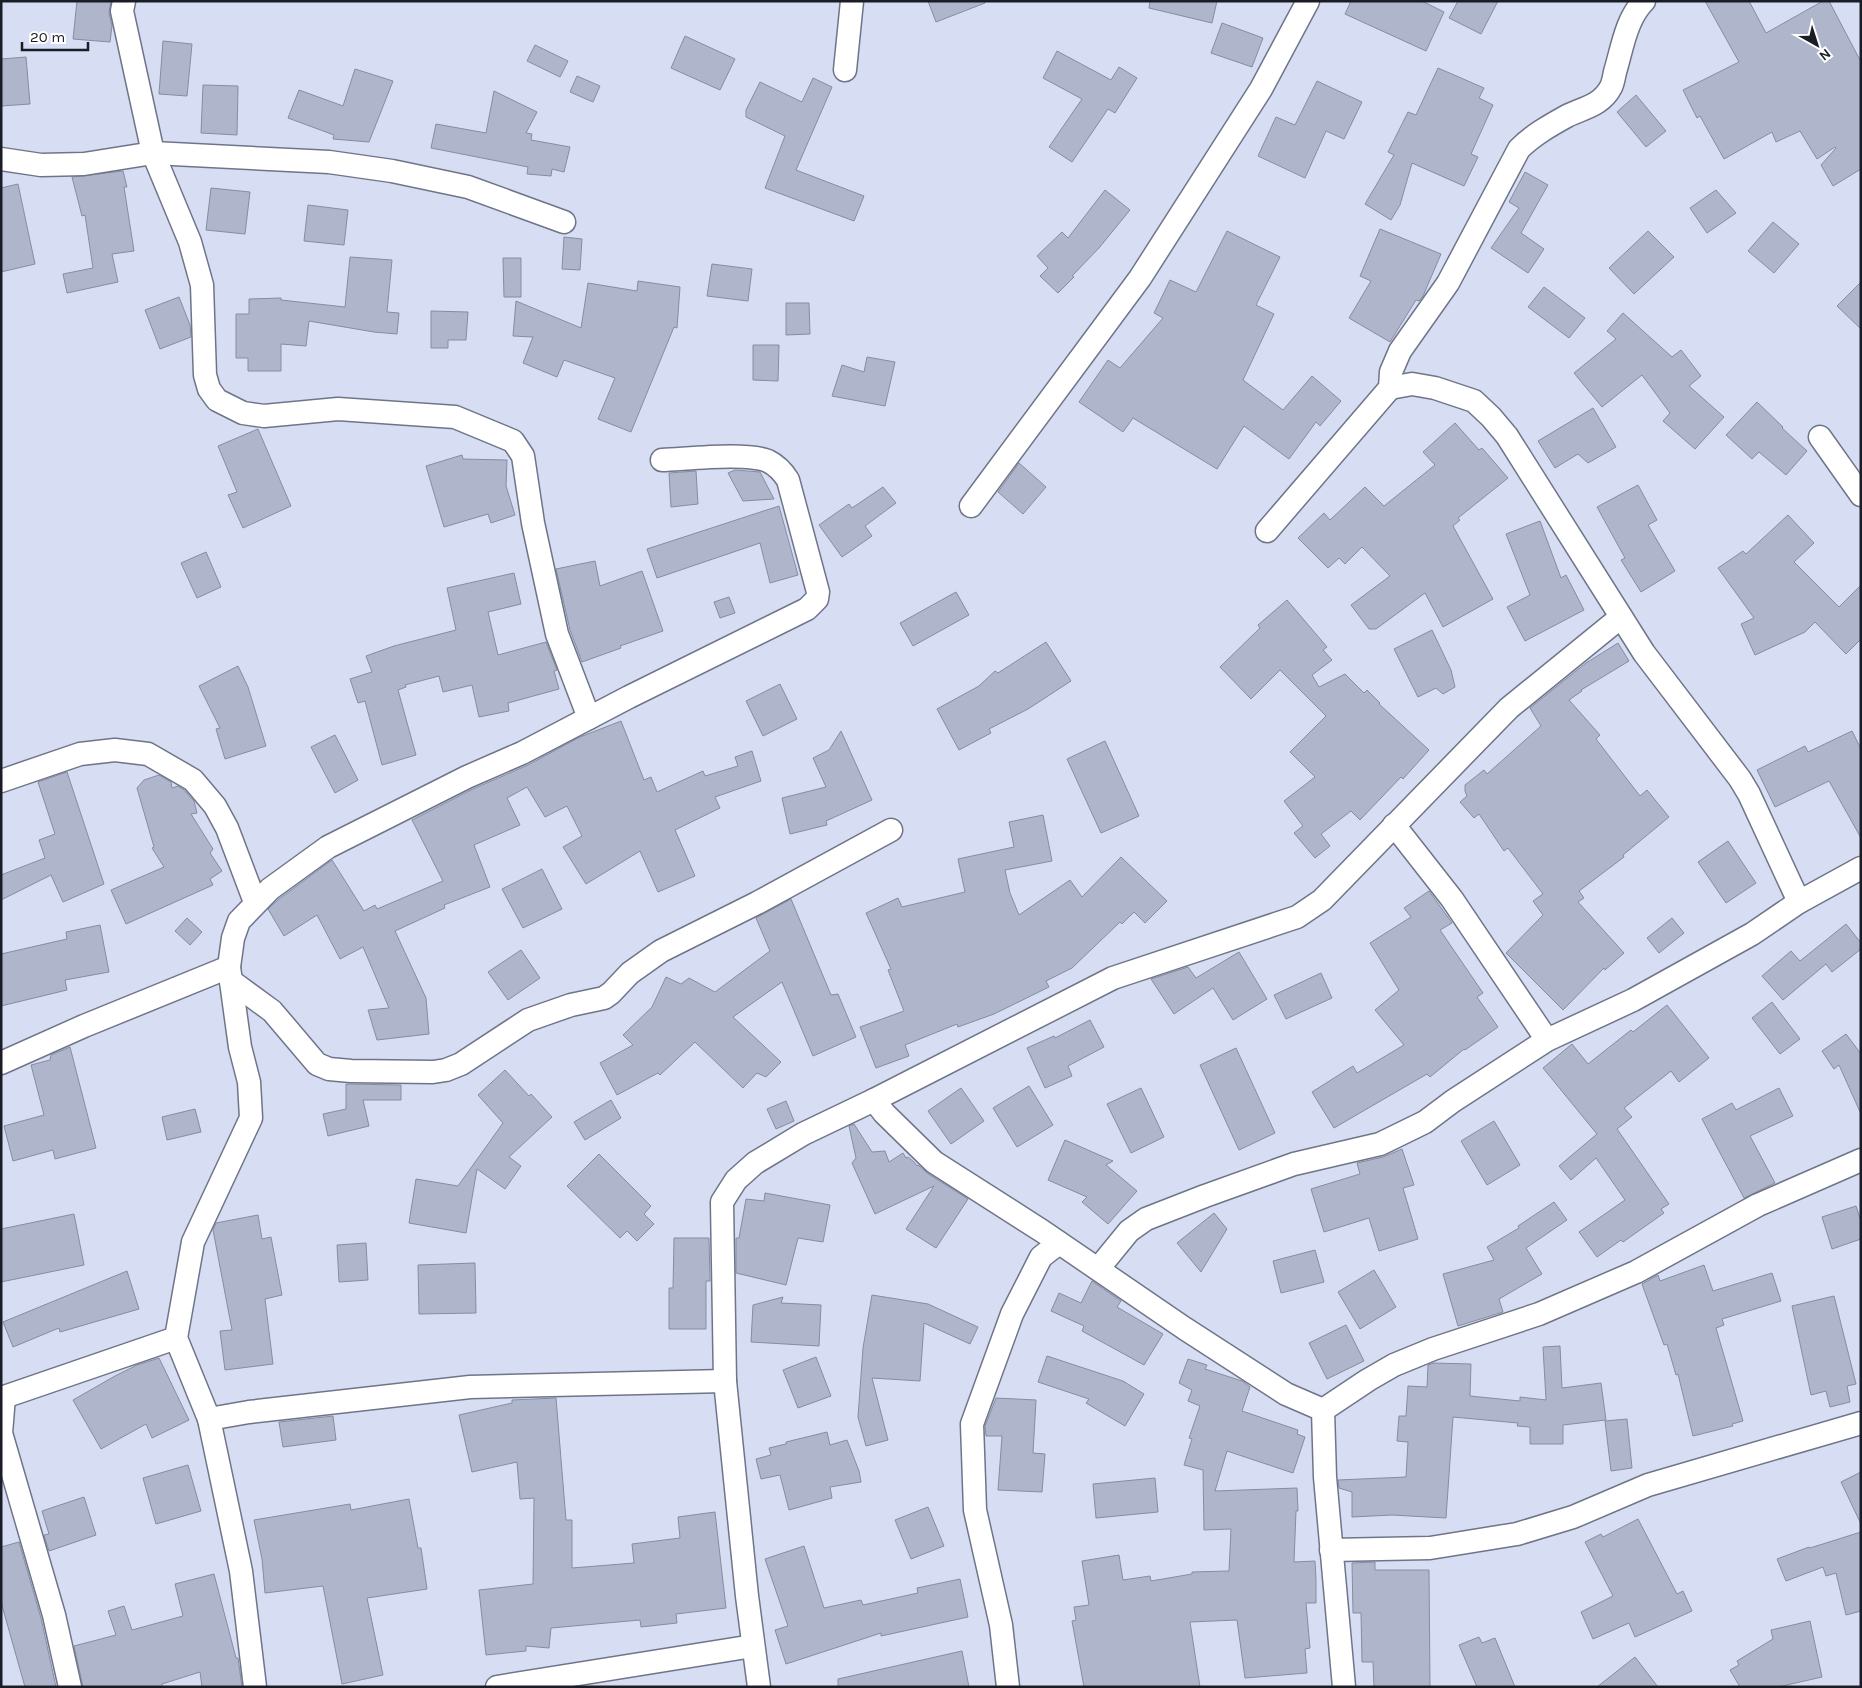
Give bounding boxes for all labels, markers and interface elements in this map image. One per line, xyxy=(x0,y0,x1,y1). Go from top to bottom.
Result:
scale bar xyxy=(22,20,89,52)
north arrow xyxy=(1792,20,1842,70)
text: 20 m xyxy=(30,28,65,46)
text: N xyxy=(1816,45,1834,64)

